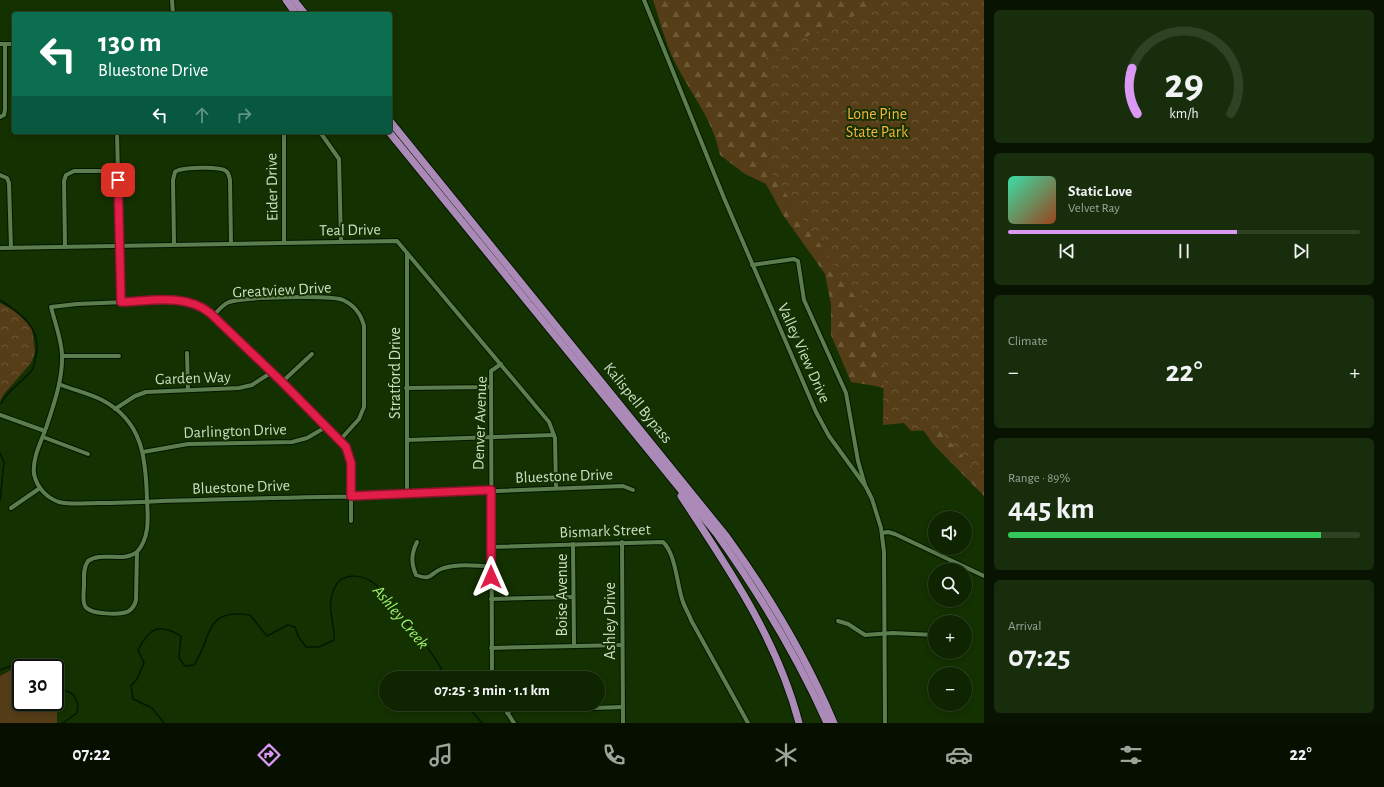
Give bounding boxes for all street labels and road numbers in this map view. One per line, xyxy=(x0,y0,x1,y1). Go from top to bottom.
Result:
street label: Eider Drive xyxy=(263,153,281,221)
street label: Teal Drive xyxy=(319,221,381,239)
street label: Greatview Drive xyxy=(232,279,332,301)
street label: Valley View Drive xyxy=(774,301,833,406)
street label: Stratford Drive xyxy=(387,327,403,419)
street label: Kalispell Bypass xyxy=(600,360,675,447)
street label: Garden Way xyxy=(155,369,231,388)
street label: Denver Avenue xyxy=(470,376,490,470)
street label: Darlington Drive xyxy=(183,421,287,441)
street label: Bluestone Drive xyxy=(515,466,613,486)
street label: Bluestone Drive xyxy=(192,477,290,497)
street label: Bismark Street xyxy=(559,521,651,541)
street label: Boise Avenue xyxy=(554,554,570,636)
street label: Ashley Drive xyxy=(602,582,619,660)

